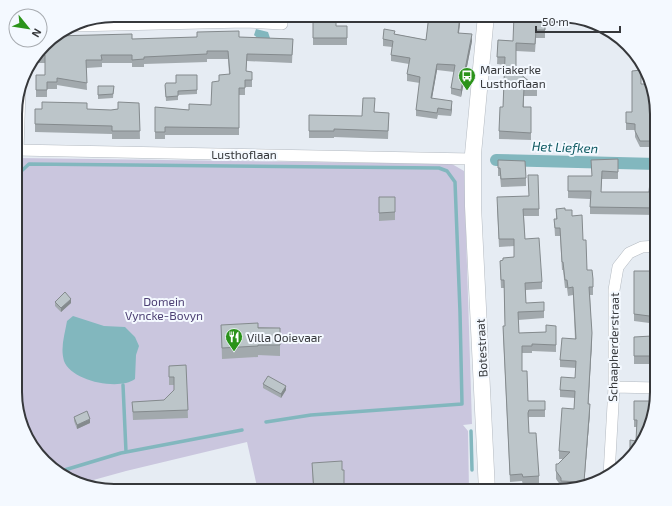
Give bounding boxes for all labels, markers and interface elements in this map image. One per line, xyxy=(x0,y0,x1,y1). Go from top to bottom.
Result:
north arrow xyxy=(8,8,48,48)
scale bar xyxy=(536,8,620,34)
text: 50 m xyxy=(542,14,569,28)
text: N xyxy=(29,27,45,40)
place label: Mariakerke Lusthoflaan xyxy=(480,62,546,90)
bus stop icon: Mariakerke Lusthoflaan xyxy=(457,66,477,91)
water label: Het Liefken xyxy=(532,138,598,156)
street label: Lusthoflaan xyxy=(211,147,277,161)
street label: Schaapherderstraat xyxy=(605,292,621,402)
park label: Domein Vyncke-Bovyn xyxy=(125,294,203,322)
street label: Botestraat xyxy=(472,318,490,378)
restaurant icon: Villa Ooievaar xyxy=(224,327,244,352)
place label: Villa Ooievaar xyxy=(247,330,322,344)

